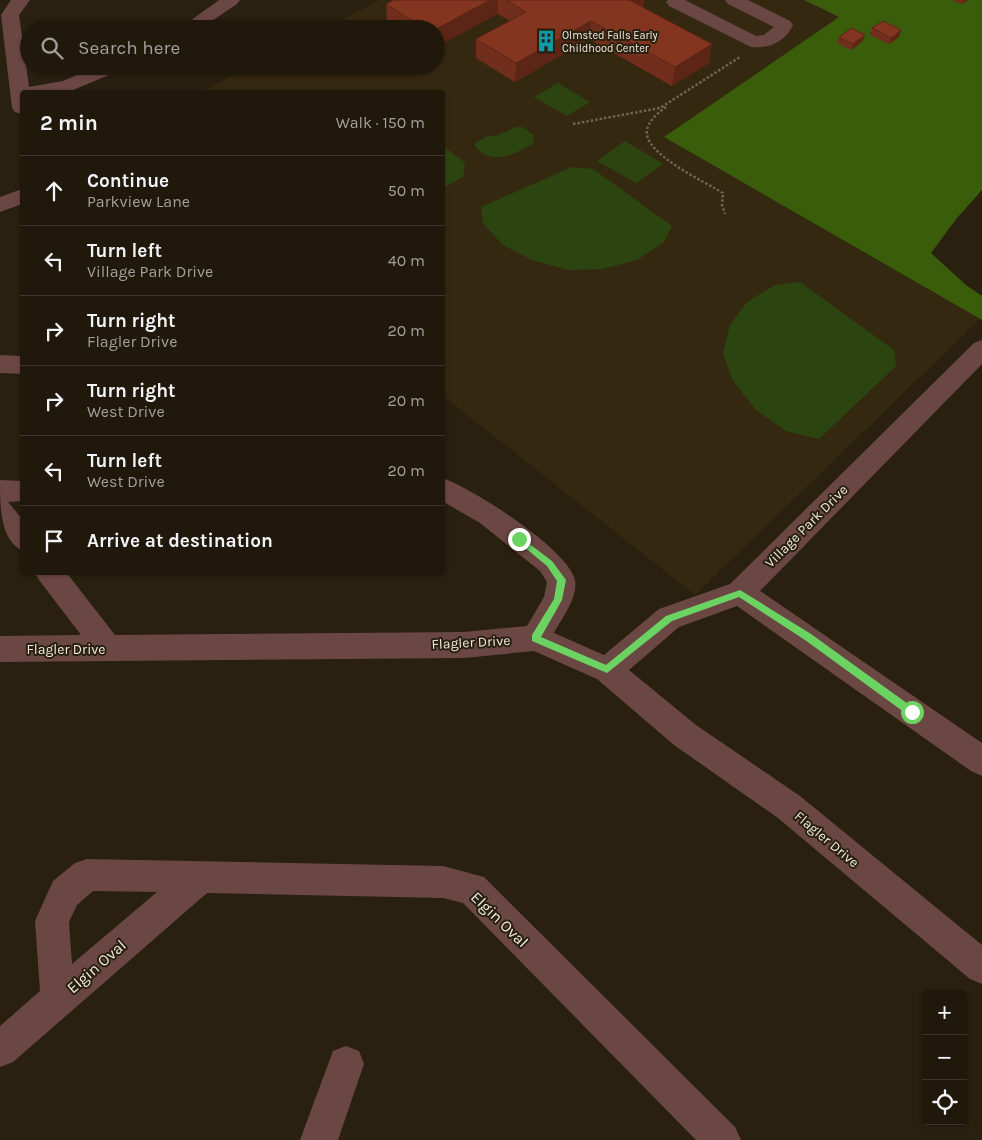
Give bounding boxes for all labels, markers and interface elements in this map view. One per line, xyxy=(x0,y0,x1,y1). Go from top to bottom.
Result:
search box xyxy=(20,20,445,75)
building icon: Olmsted Falls Early Childhood Center xyxy=(533,28,559,54)
place label: Olmsted Falls Early Childhood Center xyxy=(562,29,658,55)
icon: search xyxy=(38,34,66,62)
text: Search here xyxy=(78,37,180,59)
text: 2 min xyxy=(40,111,98,135)
text: Walk · 150 m xyxy=(336,113,425,132)
text: Continue xyxy=(87,170,169,192)
icon: ahead xyxy=(40,177,68,205)
text: 50 m xyxy=(388,181,425,200)
text: Parkview Lane xyxy=(87,192,190,211)
text: Turn left xyxy=(87,240,162,262)
icon: left xyxy=(40,247,68,275)
text: 40 m xyxy=(388,251,425,270)
text: Village Park Drive xyxy=(87,262,213,281)
text: Turn right xyxy=(87,310,176,332)
icon: right xyxy=(40,317,68,345)
text: 20 m xyxy=(387,321,425,340)
text: Flagler Drive xyxy=(87,332,177,351)
text: Turn right xyxy=(87,380,176,402)
icon: right xyxy=(40,387,68,415)
text: 20 m xyxy=(387,391,425,410)
text: West Drive xyxy=(87,402,165,421)
text: Turn left xyxy=(87,450,162,472)
icon: left xyxy=(40,457,68,485)
text: 20 m xyxy=(387,461,425,480)
text: West Drive xyxy=(87,472,165,491)
street label: Village Park Drive xyxy=(761,481,851,571)
icon: arrive xyxy=(40,527,68,555)
route end xyxy=(508,528,531,551)
text: Arrive at destination xyxy=(87,530,273,552)
street label: Flagler Drive xyxy=(431,632,511,653)
street label: Flagler Drive xyxy=(26,641,106,658)
route start xyxy=(901,701,924,724)
street label: Flagler Drive xyxy=(791,807,862,871)
street label: Elgin Oval xyxy=(467,887,532,951)
street label: Elgin Oval xyxy=(63,935,130,997)
map controls xyxy=(922,990,967,1125)
button: + xyxy=(922,990,967,1035)
button: − xyxy=(922,1035,967,1080)
button: locate xyxy=(922,1080,967,1125)

